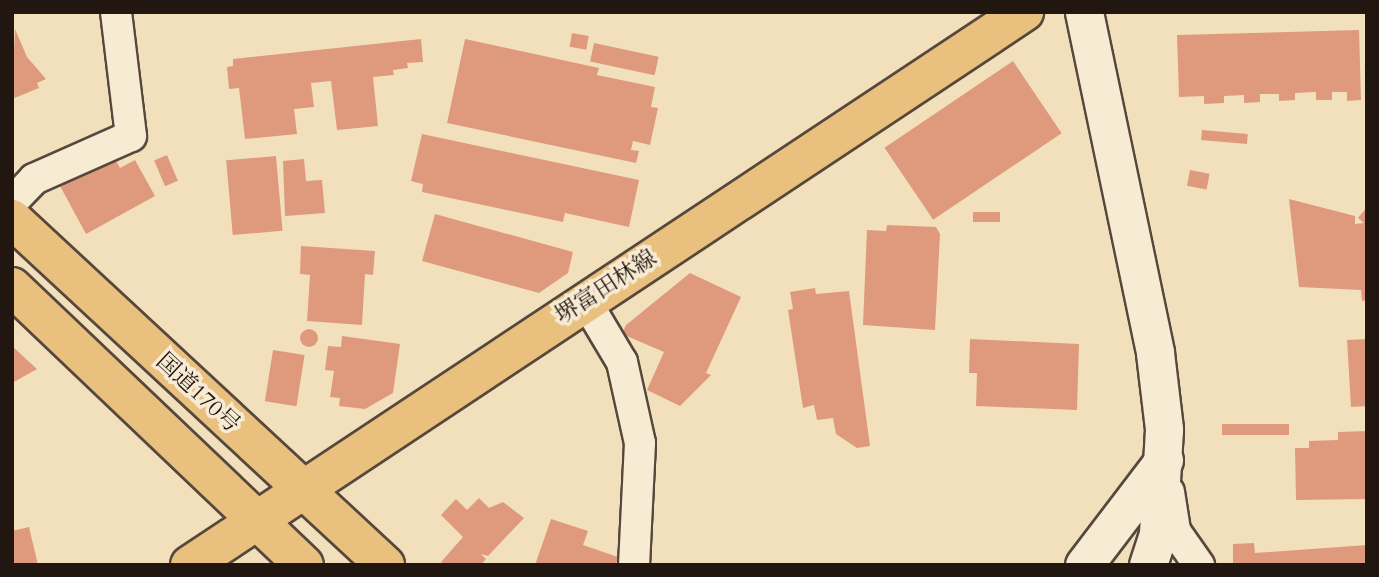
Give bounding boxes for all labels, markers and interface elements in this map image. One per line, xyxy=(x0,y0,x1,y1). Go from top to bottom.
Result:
street label: 堺富田林線 xyxy=(550,244,662,330)
street label: 国道170号 xyxy=(150,347,246,439)

